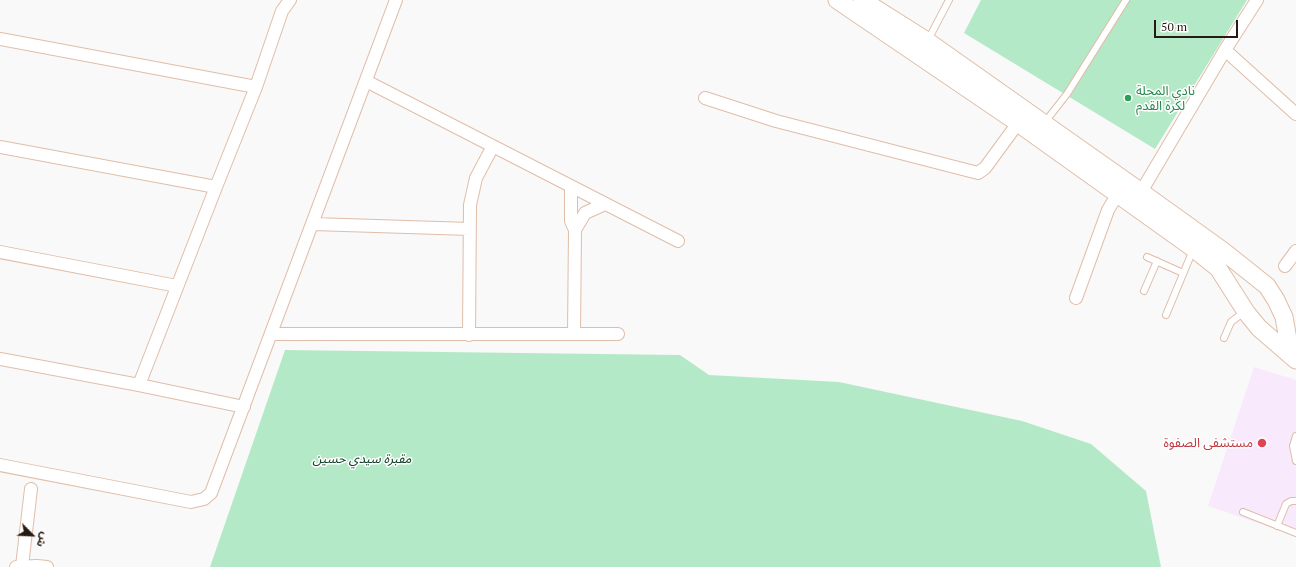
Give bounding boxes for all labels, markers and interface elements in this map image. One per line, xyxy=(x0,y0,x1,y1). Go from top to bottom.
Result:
scale bar xyxy=(1156,12,1240,38)
text: 50 m xyxy=(1161,19,1187,34)
place label: نادي المحلة لكرة القدم xyxy=(1136,83,1195,114)
marker: نادي المحلة لكرة القدم xyxy=(1123,93,1133,103)
place label: مستشفى الصفوة xyxy=(1163,435,1253,451)
marker: مستشفى الصفوة xyxy=(1256,437,1268,449)
park label: مقبرة سيدي حسين xyxy=(313,451,411,467)
north arrow xyxy=(12,515,52,555)
text: ش xyxy=(34,530,52,550)

